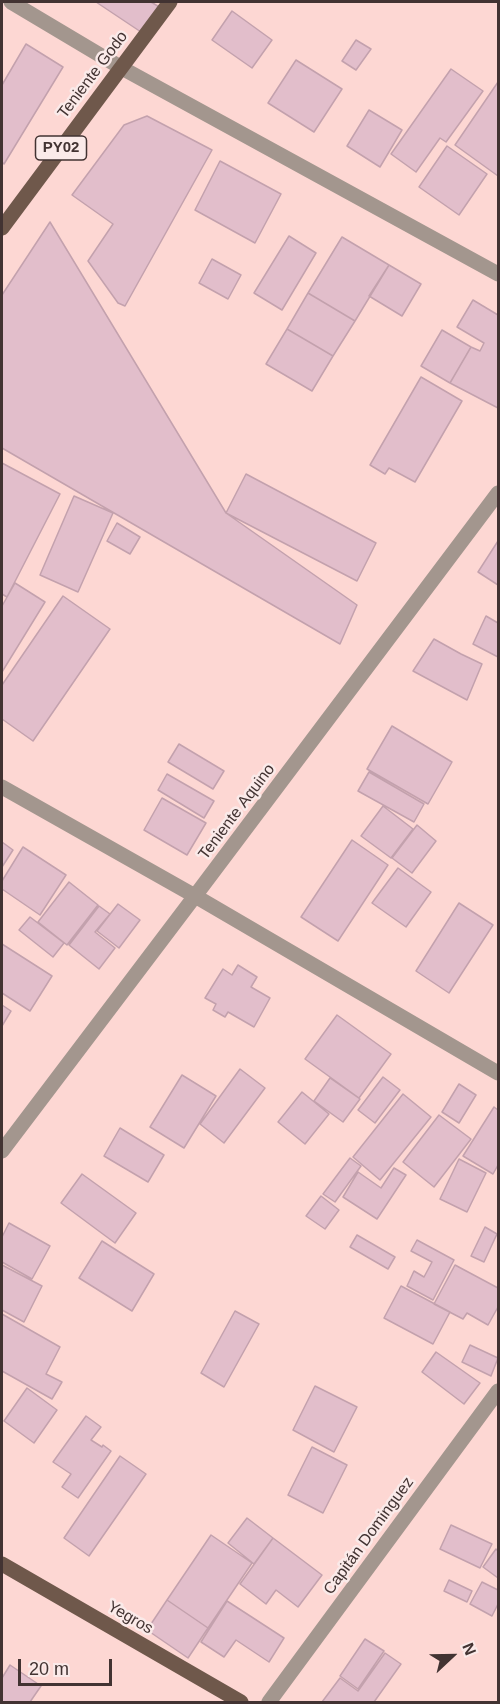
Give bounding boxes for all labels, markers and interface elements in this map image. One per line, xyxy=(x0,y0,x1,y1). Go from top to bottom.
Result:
street label: Teniente Godo xyxy=(54,28,132,122)
road number: PY02 xyxy=(36,136,86,160)
street label: Teniente Aquino xyxy=(195,760,279,864)
street label: Capitán Dominguez xyxy=(320,1474,418,1598)
street label: Yegros xyxy=(104,1597,156,1639)
north arrow xyxy=(422,1626,482,1686)
text: N xyxy=(459,1641,479,1658)
scale bar xyxy=(21,1647,116,1685)
text: 20 m xyxy=(29,1659,69,1679)

